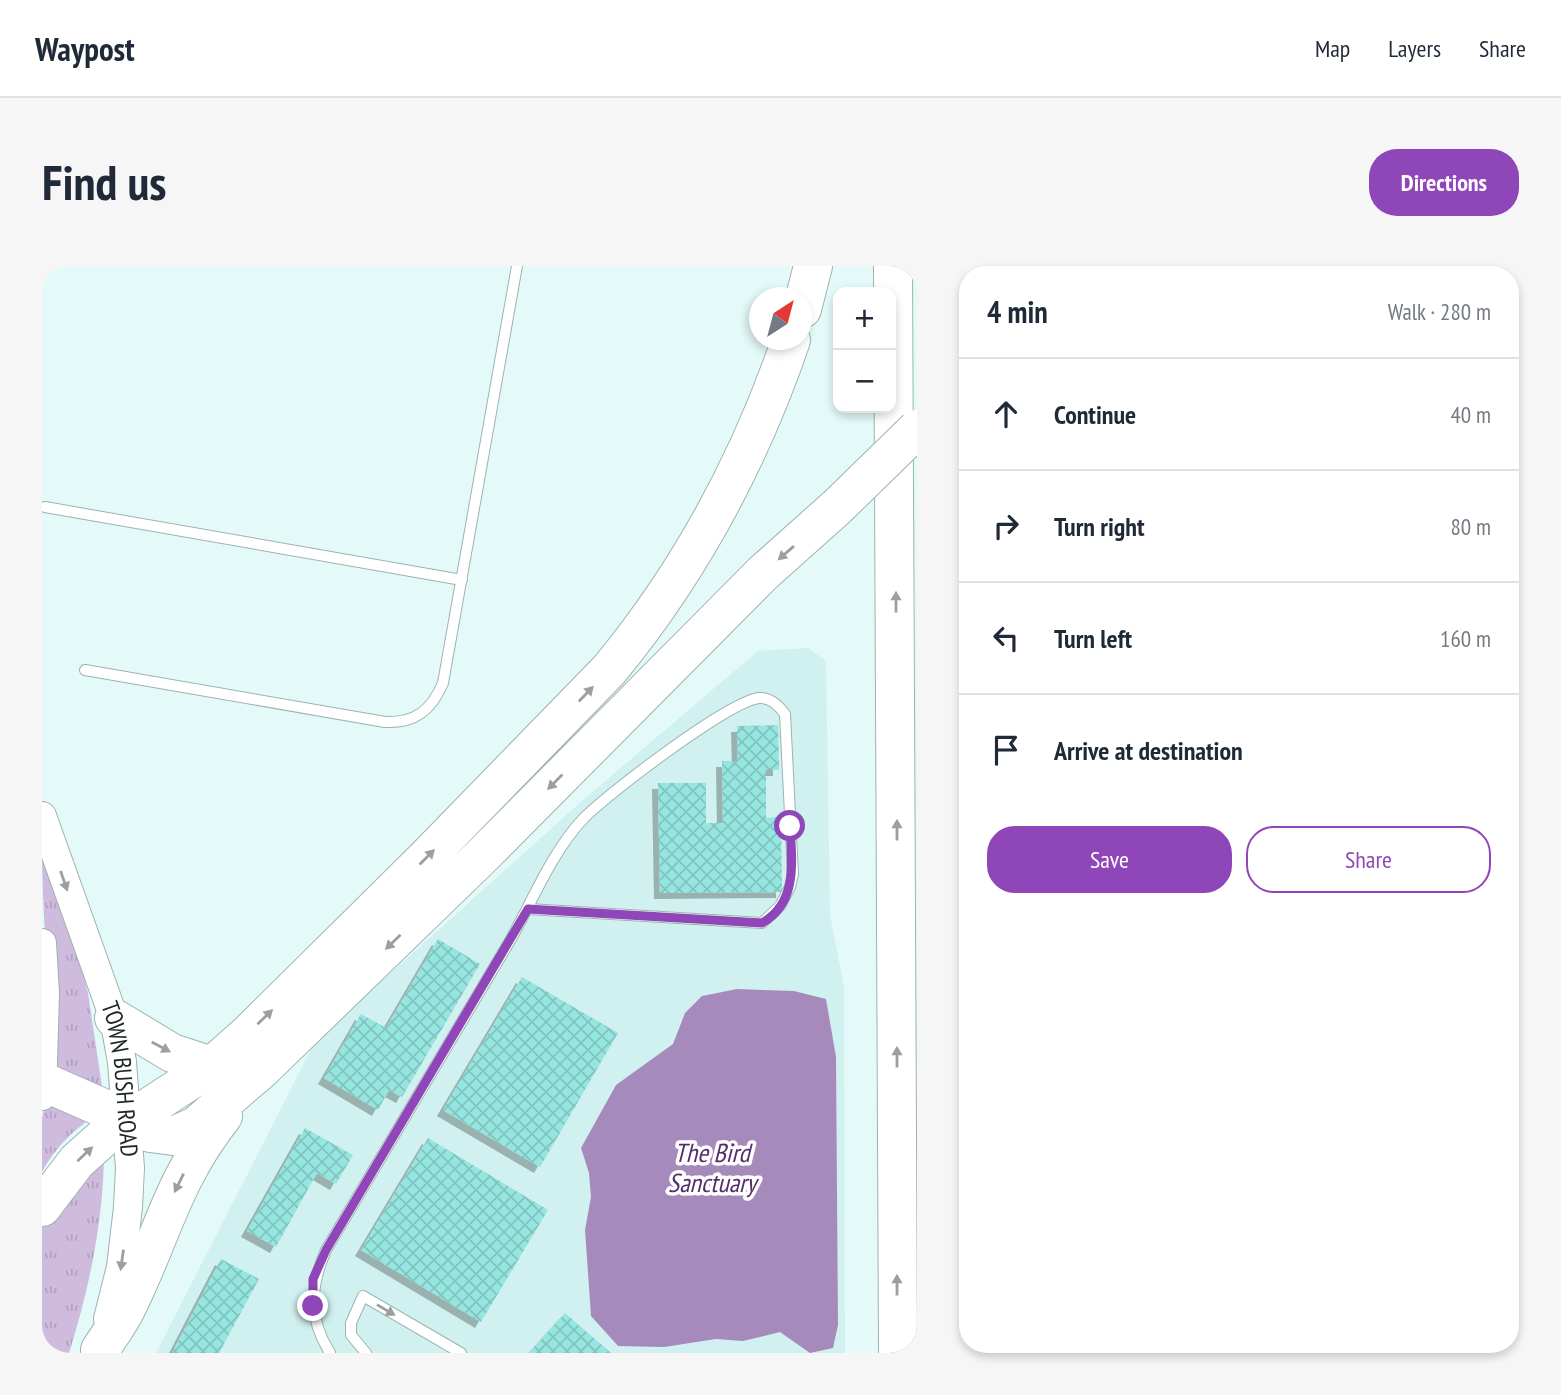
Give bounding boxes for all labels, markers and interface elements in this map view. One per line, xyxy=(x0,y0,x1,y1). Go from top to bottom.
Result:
text: Waypost xyxy=(35,27,135,70)
text: Map xyxy=(1315,33,1350,64)
text: Layers xyxy=(1388,33,1441,64)
text: Share xyxy=(1479,33,1526,64)
button: Directions xyxy=(1369,149,1519,216)
text: Find us xyxy=(42,150,166,214)
north arrow xyxy=(749,287,812,350)
map controls xyxy=(833,287,896,413)
button: + xyxy=(833,287,896,350)
text: 4 min xyxy=(987,292,1048,331)
text: Walk · 280 m xyxy=(1388,297,1491,326)
button: − xyxy=(833,350,896,413)
icon: ahead xyxy=(987,395,1025,433)
text: Continue xyxy=(1054,398,1136,431)
text: 40 m xyxy=(1450,400,1491,429)
icon: right xyxy=(987,507,1025,545)
text: Turn right xyxy=(1054,510,1145,543)
text: 80 m xyxy=(1450,512,1491,541)
one-way arrow xyxy=(778,544,795,560)
one-way arrow xyxy=(890,591,902,613)
icon: left xyxy=(987,619,1025,657)
text: Turn left xyxy=(1054,622,1132,655)
text: 160 m xyxy=(1440,624,1491,653)
one-way arrow xyxy=(577,686,593,703)
icon: arrive xyxy=(987,731,1025,769)
text: Arrive at destination xyxy=(1054,734,1243,767)
one-way arrow xyxy=(548,773,564,790)
route start xyxy=(774,810,805,841)
one-way arrow xyxy=(891,819,903,841)
button: Save xyxy=(987,826,1232,893)
button: Share xyxy=(1246,826,1491,893)
one-way arrow xyxy=(419,849,436,866)
one-way arrow xyxy=(59,870,70,891)
one-way arrow xyxy=(385,933,402,949)
street label: TOWN BUSH ROAD xyxy=(94,997,145,1158)
one-way arrow xyxy=(256,1009,273,1025)
one-way arrow xyxy=(151,1041,170,1053)
one-way arrow xyxy=(891,1046,903,1068)
water label: The Bird Sanctuary xyxy=(668,1136,759,1199)
one-way arrow xyxy=(76,1147,93,1163)
one-way arrow xyxy=(174,1173,185,1193)
one-way arrow xyxy=(116,1249,127,1271)
one-way arrow xyxy=(891,1274,903,1296)
route end xyxy=(297,1290,328,1321)
one-way arrow xyxy=(377,1303,396,1316)

